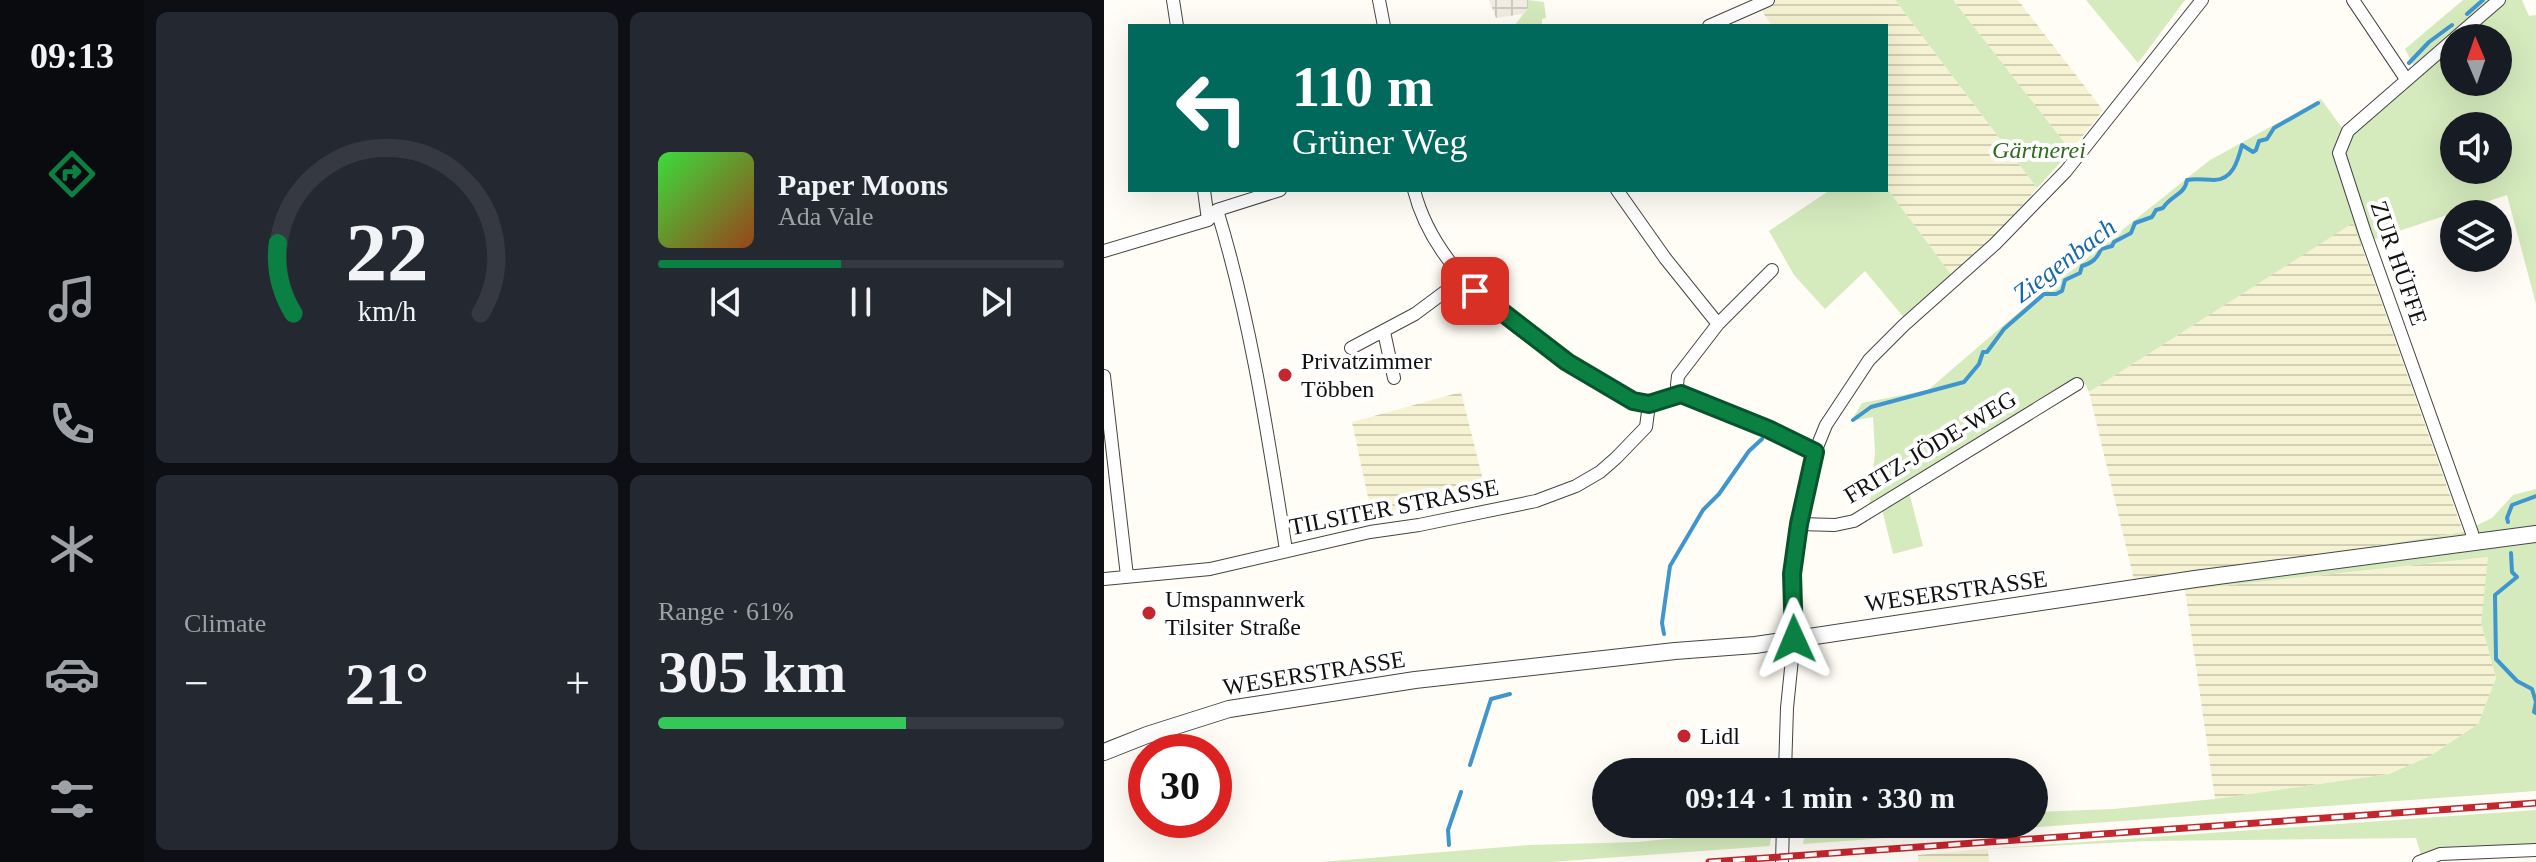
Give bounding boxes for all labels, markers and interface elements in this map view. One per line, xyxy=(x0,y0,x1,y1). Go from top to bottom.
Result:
north arrow xyxy=(2440,24,2512,96)
map controls xyxy=(2440,24,2512,272)
text: 09:13 xyxy=(30,36,114,76)
icon: left xyxy=(1160,56,1264,160)
text: 110 m xyxy=(1292,56,1434,118)
button: sound xyxy=(2440,112,2512,184)
text: Grüner Weg xyxy=(1292,122,1467,162)
park label: Gärtnerei xyxy=(1992,137,2086,163)
icon: directions xyxy=(44,146,100,202)
text: Paper Moons xyxy=(778,168,948,201)
street label: ZUR HÜFFE xyxy=(2366,197,2432,329)
button: layers xyxy=(2440,200,2512,272)
text: Ada Vale xyxy=(778,202,874,231)
text: 22 xyxy=(345,205,429,297)
water label: Ziegenbach xyxy=(2007,212,2121,308)
pin xyxy=(1441,257,1509,325)
icon: arrive xyxy=(1453,269,1497,313)
icon: music xyxy=(44,271,100,327)
icon: previous xyxy=(704,280,748,324)
icon: pause xyxy=(839,280,883,324)
icon: next xyxy=(974,280,1018,324)
text: km/h xyxy=(358,296,416,327)
place label: Privatzimmer Többen xyxy=(1301,348,1432,402)
marker: Privatzimmer Többen xyxy=(1276,366,1294,384)
street label: FRITZ-JÖDE-WEG xyxy=(1839,385,2021,509)
icon: phone xyxy=(44,396,100,452)
street label: TILSITER STRASSE xyxy=(1287,474,1501,540)
icon: climate xyxy=(44,521,100,577)
street label: WESERSTRASSE xyxy=(1863,565,2049,617)
place label: Umspannwerk Tilsiter Straße xyxy=(1165,586,1305,640)
text: Range · 61% xyxy=(658,597,794,626)
position arrow xyxy=(1752,597,1836,681)
marker: Umspannwerk Tilsiter Straße xyxy=(1140,604,1158,622)
text: Climate xyxy=(184,609,266,638)
text: 305 km xyxy=(658,639,846,705)
icon: car xyxy=(44,646,100,702)
street label: WESERSTRASSE xyxy=(1221,646,1407,700)
text: 21° xyxy=(345,651,429,717)
text: − xyxy=(184,659,209,708)
text: + xyxy=(565,659,590,708)
place label: Lidl xyxy=(1700,723,1740,749)
marker: Lidl xyxy=(1675,727,1693,745)
speed limit sign: 30 xyxy=(1128,734,1232,838)
icon: filters xyxy=(44,771,100,827)
text: 09:14 · 1 min · 330 m xyxy=(1685,781,1955,814)

